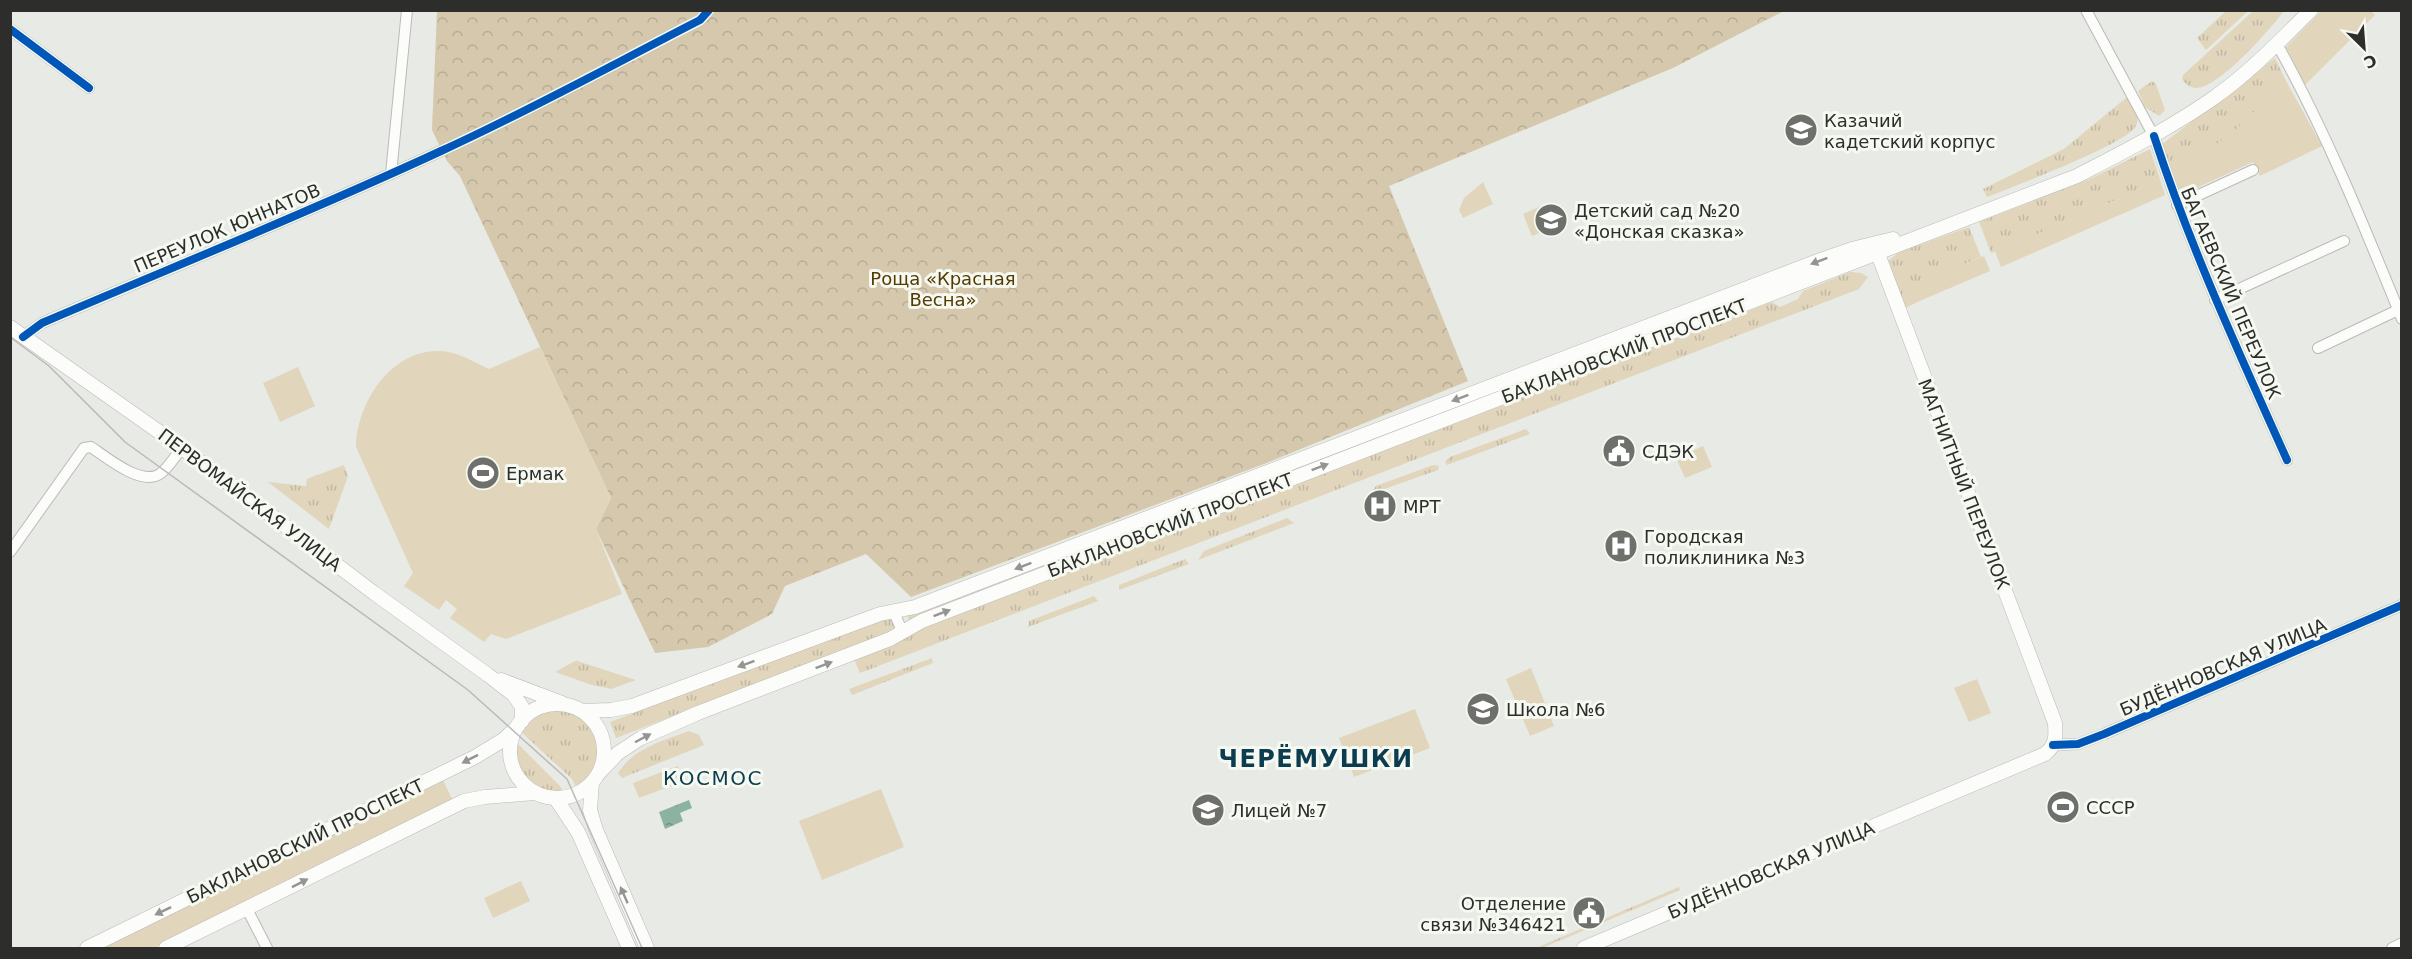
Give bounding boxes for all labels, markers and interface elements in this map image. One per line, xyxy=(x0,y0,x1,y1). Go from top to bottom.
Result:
north arrow xyxy=(2334,18,2394,78)
text: С xyxy=(2361,50,2379,72)
place label: Казачий кадетский корпус xyxy=(1824,110,1995,152)
school or university icon: Казачий кадетский корпус xyxy=(1783,112,1819,148)
street label: ПЕРЕУЛОК ЮННАТОВ xyxy=(131,179,323,277)
street label: БАГАЕВСКИЙ ПЕРЕУЛОК xyxy=(2177,184,2285,402)
place label: Детский сад №20 «Донская сказка» xyxy=(1574,200,1745,242)
school or university icon: Детский сад №20 «Донская сказка» xyxy=(1533,202,1569,238)
one-way arrow xyxy=(1809,256,1827,266)
park label: Роща «Красная Весна» xyxy=(870,268,1016,310)
street label: БАКЛАНОВСКИЙ ПРОСПЕКТ xyxy=(1498,294,1751,408)
street label: МАГНИТНЫЙ ПЕРЕУЛОК xyxy=(1914,376,2014,593)
one-way arrow xyxy=(1451,394,1469,404)
street label: ПЕРВОМАЙСКАЯ УЛИЦА xyxy=(154,424,346,576)
public building icon: СДЭК xyxy=(1601,433,1637,469)
place label: СДЭК xyxy=(1642,441,1694,462)
sports icon: Ермак xyxy=(465,455,501,491)
one-way arrow xyxy=(1312,462,1330,472)
place label: Ермак xyxy=(506,463,564,484)
street label: БАКЛАНОВСКИЙ ПРОСПЕКТ xyxy=(1044,468,1297,582)
hospital icon: МРТ xyxy=(1362,488,1398,524)
place label: МРТ xyxy=(1403,496,1441,517)
place label: Городская поликлиника №3 xyxy=(1644,526,1805,568)
hospital icon: Городская поликлиника №3 xyxy=(1603,528,1639,564)
one-way arrow xyxy=(1014,561,1032,571)
one-way arrow xyxy=(934,608,952,618)
street label: БУДЁННОВСКАЯ УЛИЦА xyxy=(2116,614,2330,720)
one-way arrow xyxy=(737,660,755,669)
one-way arrow xyxy=(815,660,833,670)
school or university icon: Школа №6 xyxy=(1465,691,1501,727)
place label: Школа №6 xyxy=(1506,699,1606,720)
one-way arrow xyxy=(635,733,652,743)
district label: ЧЕРЁМУШКИ xyxy=(1218,744,1414,773)
one-way arrow xyxy=(461,754,478,764)
district label: КОСМОС xyxy=(663,766,763,790)
street label: БАКЛАНОВСКИЙ ПРОСПЕКТ xyxy=(183,774,428,908)
sports icon: СССР xyxy=(2045,789,2081,825)
school or university icon: Лицей №7 xyxy=(1190,792,1226,828)
place label: СССР xyxy=(2086,797,2135,818)
place label: Лицей №7 xyxy=(1231,800,1327,821)
street label: БУДЁННОВСКАЯ УЛИЦА xyxy=(1664,817,1878,923)
one-way arrow xyxy=(291,879,308,888)
one-way arrow xyxy=(619,885,629,903)
place label: Отделение связи №346421 xyxy=(1420,893,1566,935)
public building icon: Отделение связи №346421 xyxy=(1571,895,1607,931)
one-way arrow xyxy=(155,906,172,915)

